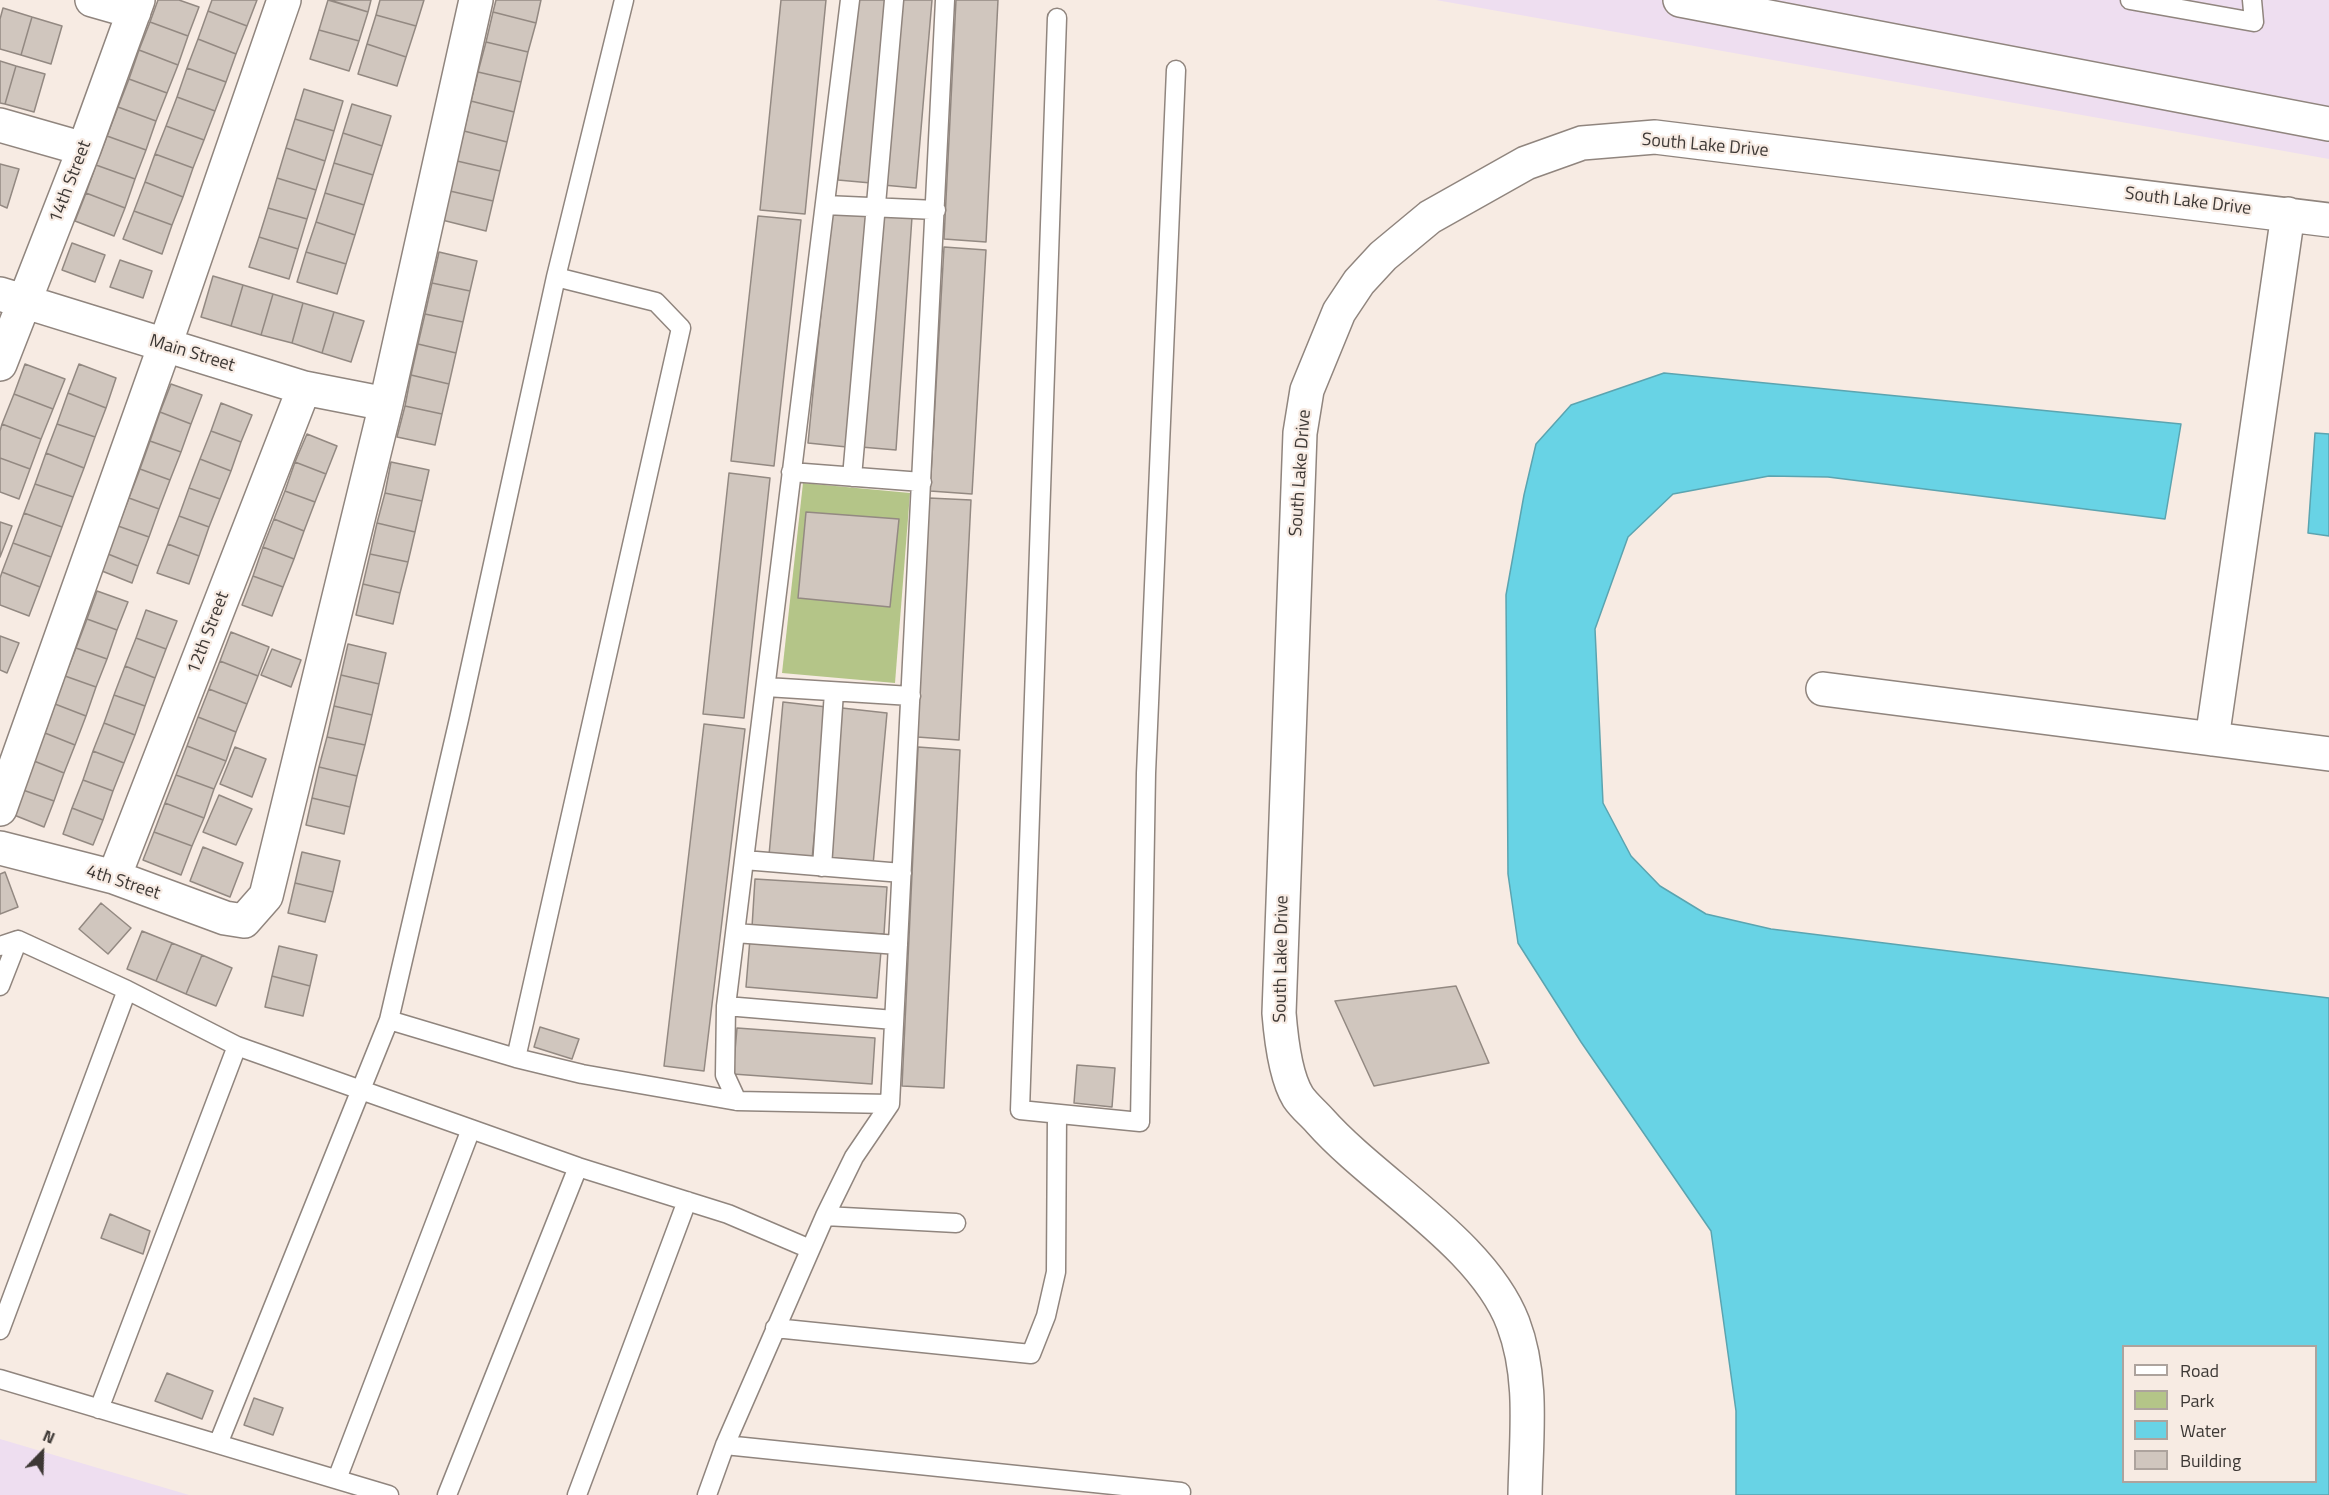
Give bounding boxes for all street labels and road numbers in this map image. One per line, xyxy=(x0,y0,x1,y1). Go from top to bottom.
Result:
street label: South Lake Drive xyxy=(1641,130,1769,162)
street label: 14th Street xyxy=(45,138,97,226)
street label: South Lake Drive xyxy=(2124,184,2252,220)
street label: Main Street xyxy=(147,331,237,377)
street label: South Lake Drive xyxy=(1286,409,1316,537)
street label: 12th Street xyxy=(183,589,235,677)
street label: 4th Street xyxy=(83,861,163,905)
street label: South Lake Drive xyxy=(1270,895,1294,1023)

